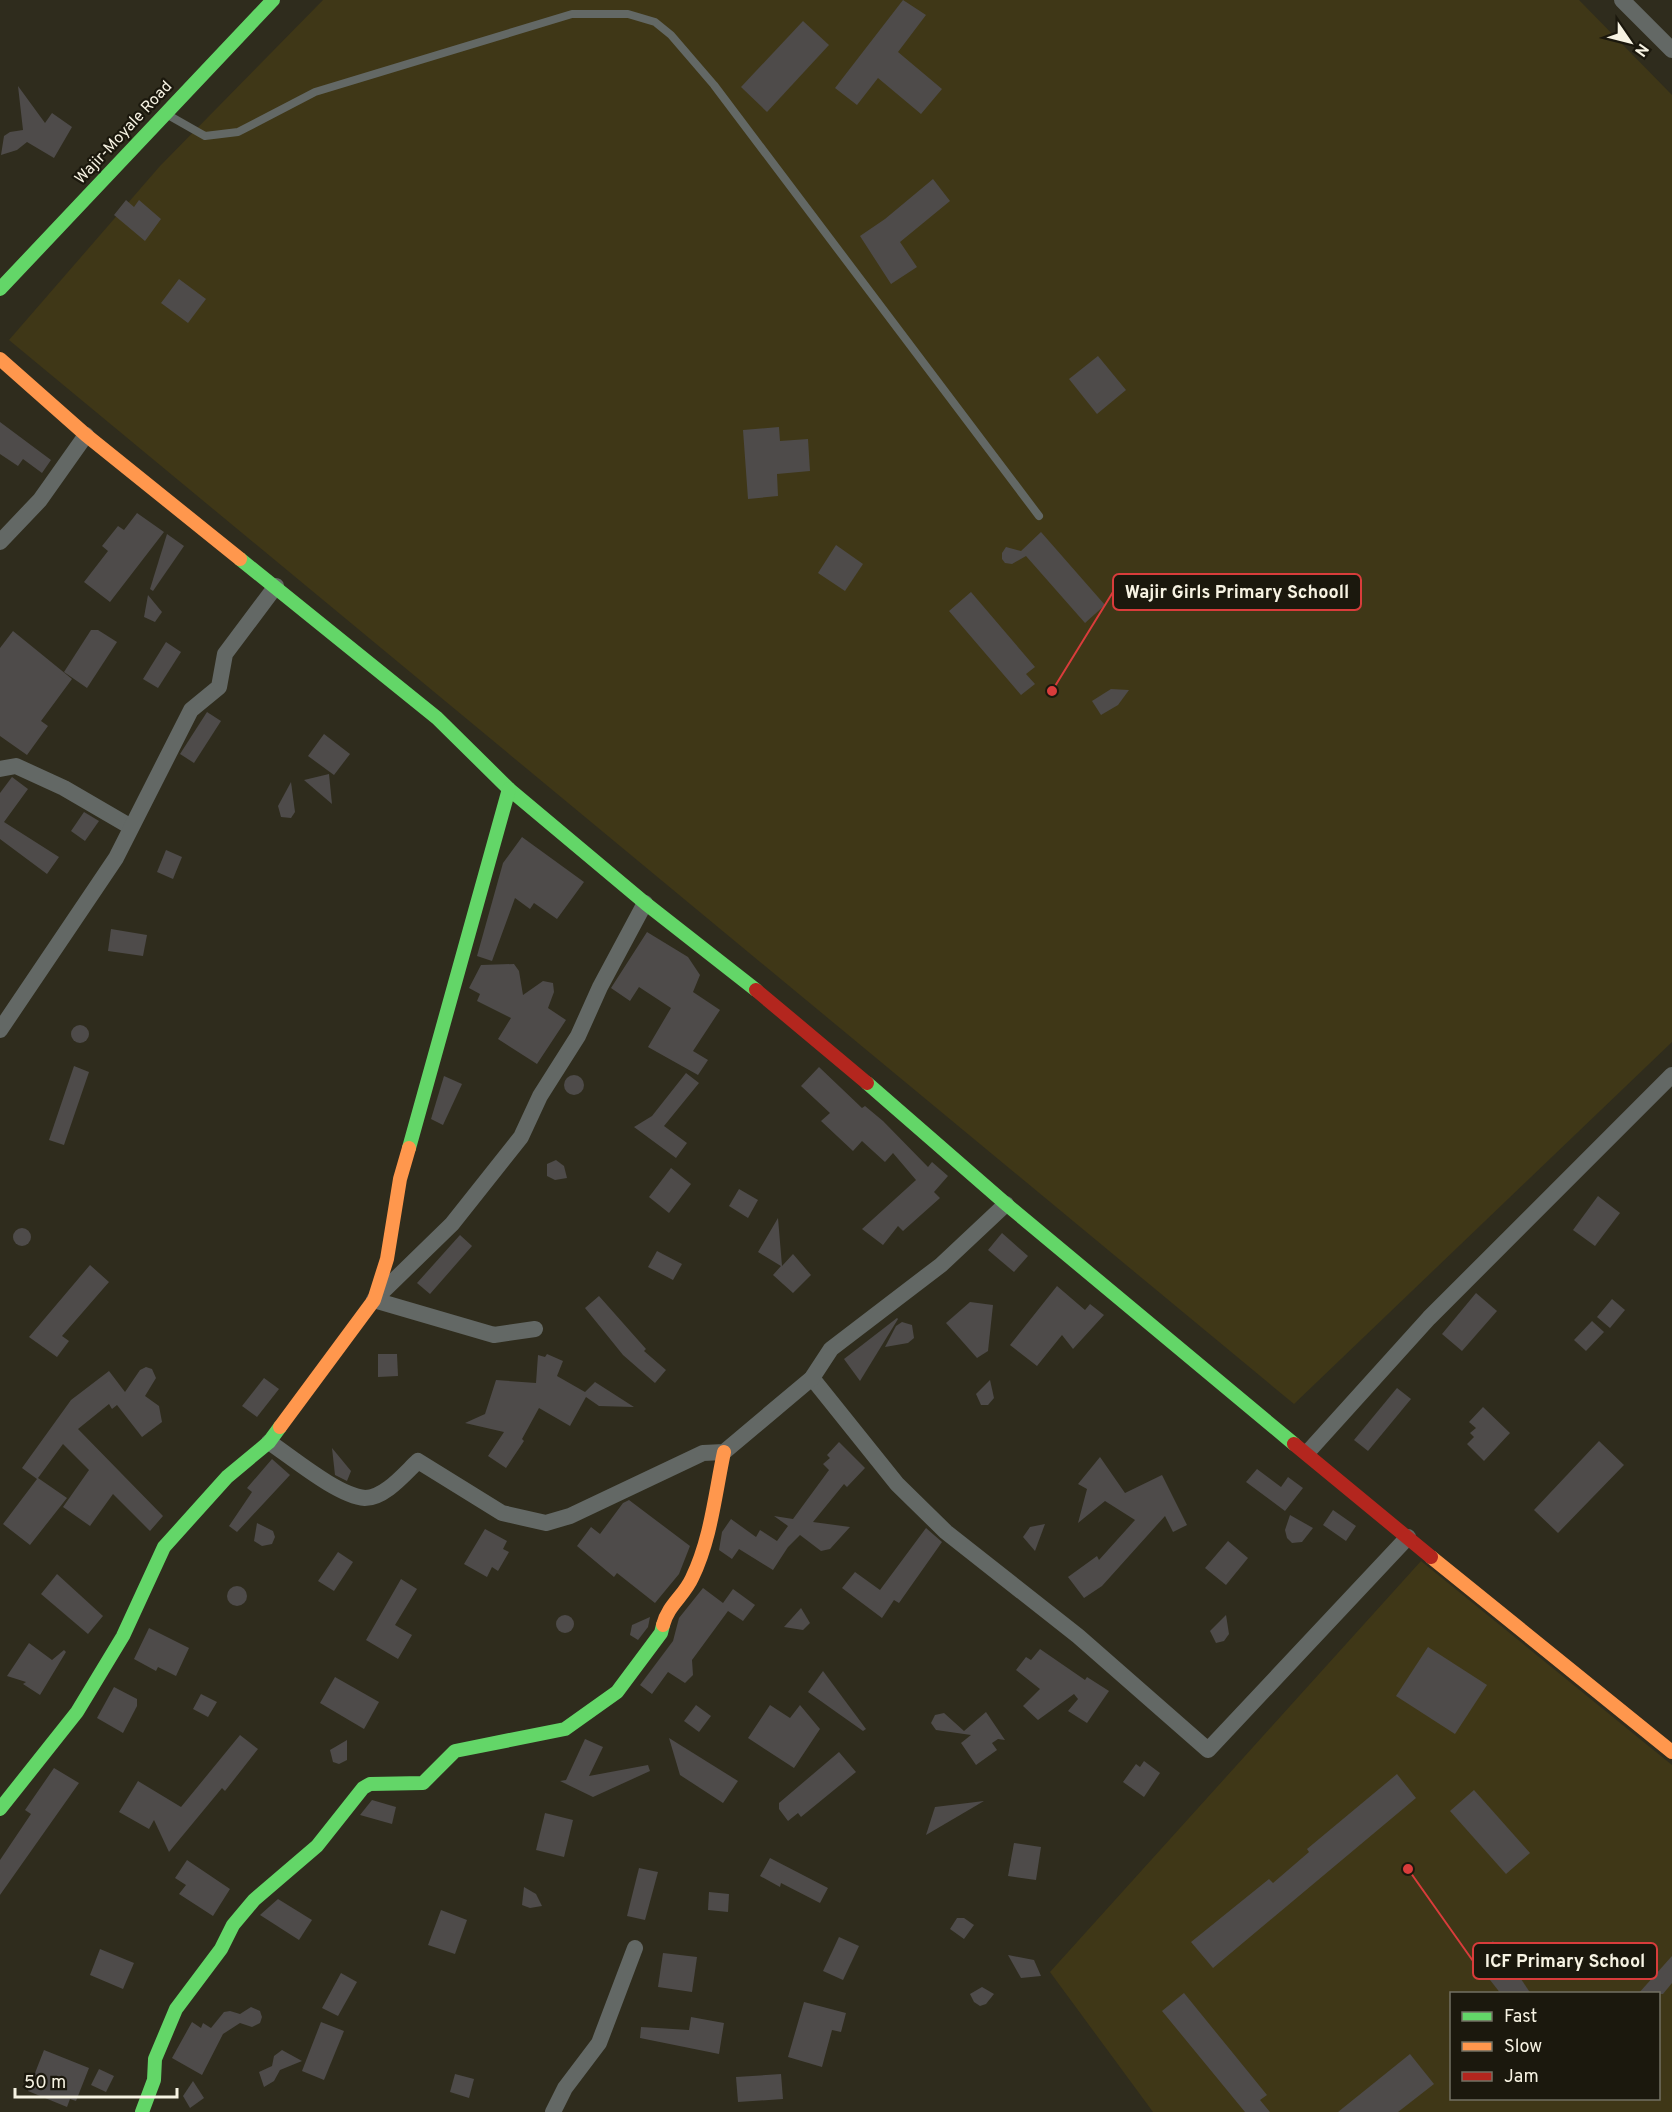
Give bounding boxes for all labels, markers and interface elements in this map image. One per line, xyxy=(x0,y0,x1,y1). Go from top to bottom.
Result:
north arrow xyxy=(1600,12,1660,72)
text: N xyxy=(1629,39,1652,60)
street label: Wajir-Moyale Road xyxy=(71,77,177,189)
callout: Wajir Girls Primary Schooll xyxy=(1113,574,1361,610)
text: Wajir Girls Primary Schooll xyxy=(1125,582,1349,605)
callout: ICF Primary School xyxy=(1473,1943,1657,1979)
text: ICF Primary School xyxy=(1485,1951,1645,1974)
legend xyxy=(1450,1992,1660,2100)
text: Fast xyxy=(1504,2006,1537,2029)
text: Slow xyxy=(1504,2036,1542,2059)
scale bar xyxy=(15,2061,177,2099)
text: Jam xyxy=(1504,2066,1539,2089)
text: 50 m xyxy=(24,2072,66,2095)

